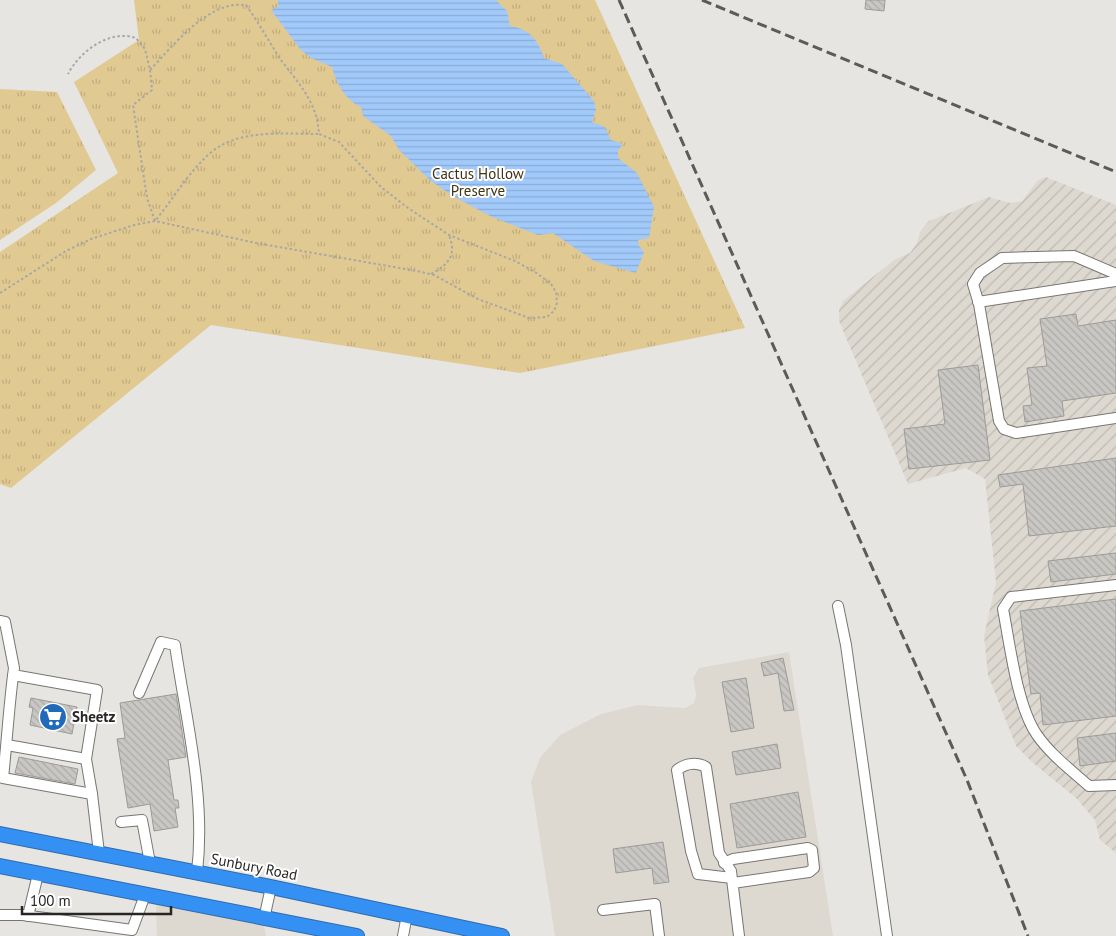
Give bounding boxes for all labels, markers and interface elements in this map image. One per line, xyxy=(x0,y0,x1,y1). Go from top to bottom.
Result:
park label: Cactus Hollow Preserve xyxy=(432,164,524,200)
supermarket icon: Sheetz xyxy=(38,702,68,732)
place label: Sheetz xyxy=(72,707,116,726)
street label: Sunbury Road xyxy=(209,849,299,884)
scale bar xyxy=(22,884,171,916)
text: 100 m xyxy=(30,891,71,910)

